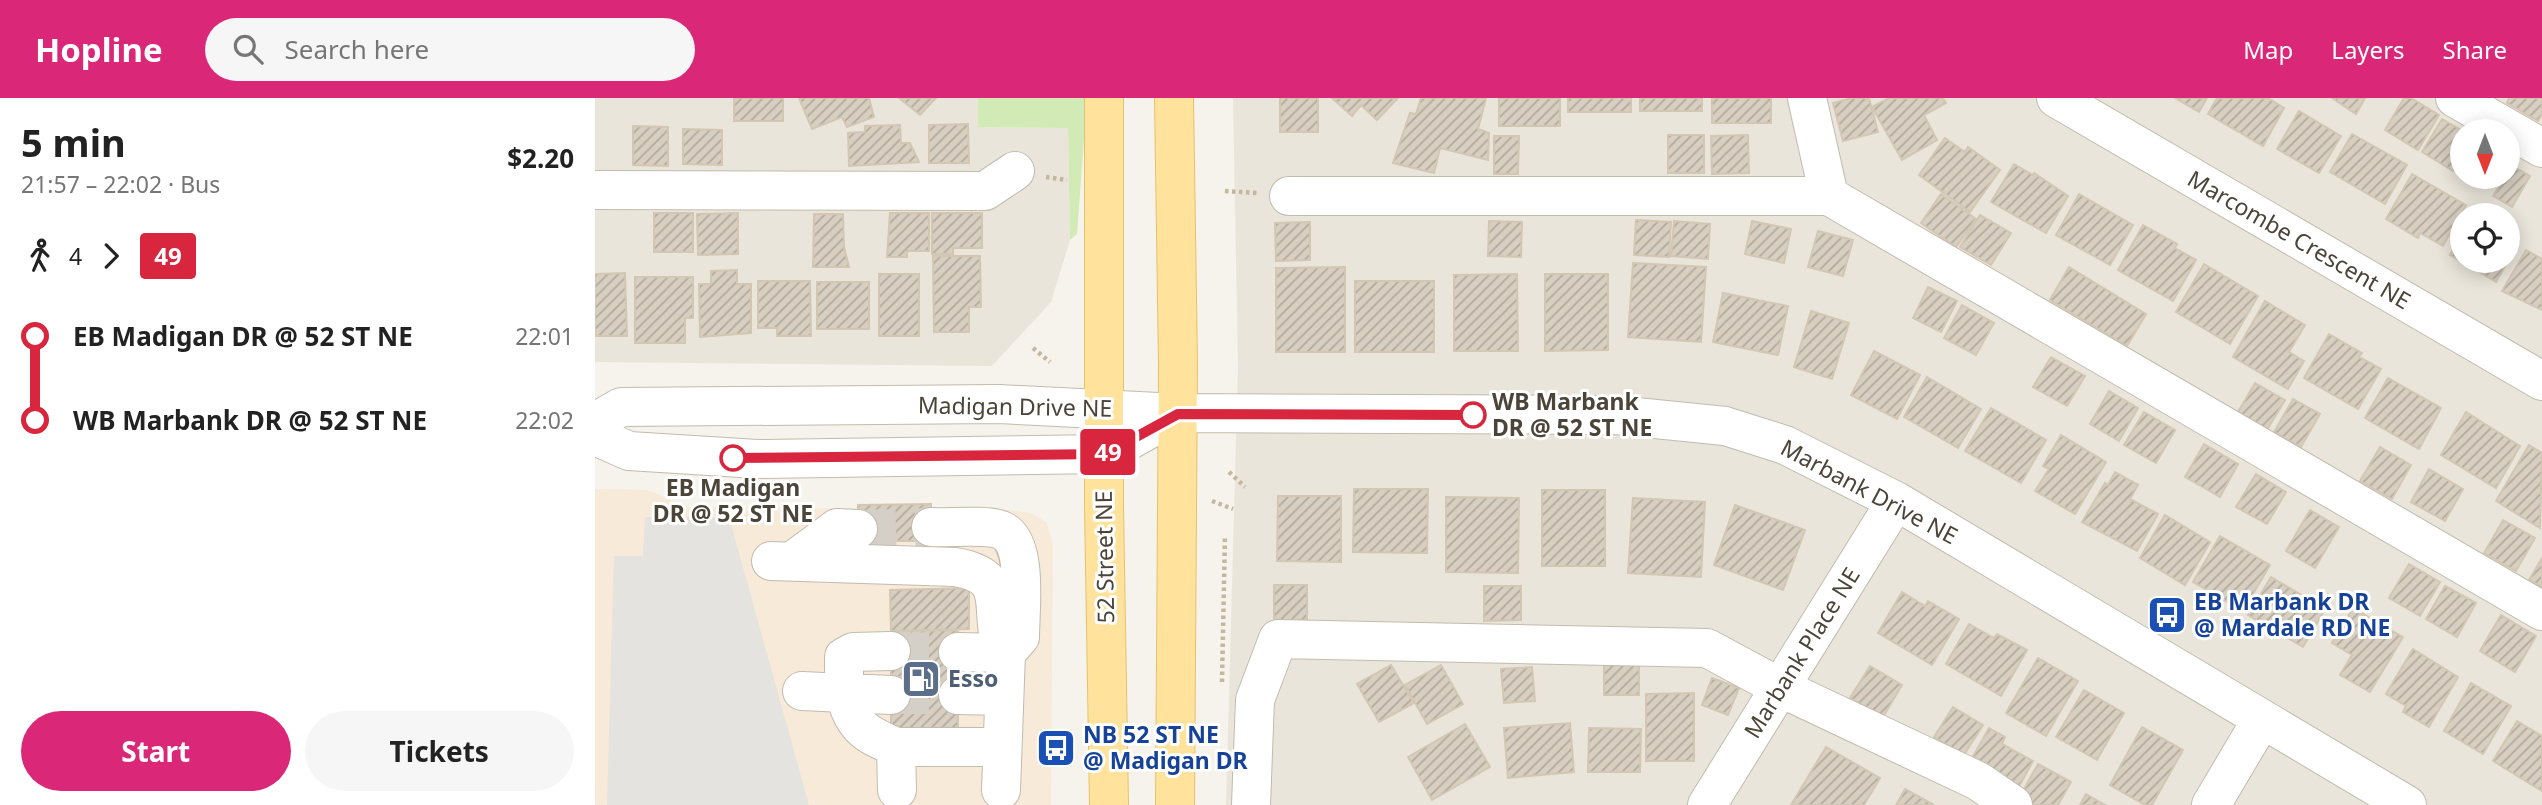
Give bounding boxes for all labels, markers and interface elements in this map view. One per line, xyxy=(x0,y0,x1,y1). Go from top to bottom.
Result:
search box xyxy=(205,18,695,81)
text: Hopline xyxy=(35,27,163,72)
icon: search xyxy=(229,30,267,68)
text: Search here xyxy=(285,31,429,67)
text: Map xyxy=(2243,33,2293,66)
text: Layers xyxy=(2331,33,2405,66)
text: Share xyxy=(2443,33,2507,66)
text: 5 min xyxy=(21,116,126,168)
north arrow xyxy=(2450,119,2520,189)
map controls xyxy=(2450,119,2520,273)
text: $2.20 xyxy=(507,140,574,176)
street label: Marcombe Crescent NE xyxy=(2182,162,2417,316)
text: 21:57 – 22:02 · Bus xyxy=(21,168,220,200)
button: locate xyxy=(2450,203,2520,273)
icon: walk xyxy=(21,237,59,275)
icon: forward xyxy=(92,237,130,275)
text: 49 xyxy=(154,239,182,272)
text: 4 xyxy=(69,240,82,272)
text: EB Madigan DR @ 52 ST NE xyxy=(73,318,413,354)
text: 22:01 xyxy=(515,320,574,352)
place label: WB Marbank DR @ 52 ST NE xyxy=(1492,385,1652,443)
street label: Madigan Drive NE xyxy=(918,388,1112,424)
text: WB Marbank DR @ 52 ST NE xyxy=(73,402,427,438)
marker: WB Marbank DR @ 52 ST NE xyxy=(1460,402,1486,428)
text: 22:02 xyxy=(515,404,574,436)
line badge: 49 xyxy=(1077,429,1139,475)
street label: Marbank Drive NE xyxy=(1775,431,1963,551)
text: 49 xyxy=(1094,435,1122,468)
marker: EB Madigan DR @ 52 ST NE xyxy=(720,445,746,471)
place label: EB Madigan DR @ 52 ST NE xyxy=(653,471,813,529)
street label: 52 Street NE xyxy=(1087,490,1121,624)
street label: Marbank Place NE xyxy=(1736,561,1867,744)
place label: EB Marbank DR @ Mardale RD NE xyxy=(2194,585,2390,643)
bus stop icon: EB Marbank DR @ Mardale RD NE xyxy=(2146,594,2188,636)
fuel station icon: Esso xyxy=(900,658,942,700)
place label: Esso xyxy=(948,662,998,694)
button: Start xyxy=(21,711,291,791)
button: Tickets xyxy=(305,711,574,791)
place label: NB 52 ST NE @ Madigan DR xyxy=(1083,718,1249,776)
bus stop icon: NB 52 ST NE @ Madigan DR xyxy=(1035,727,1077,769)

